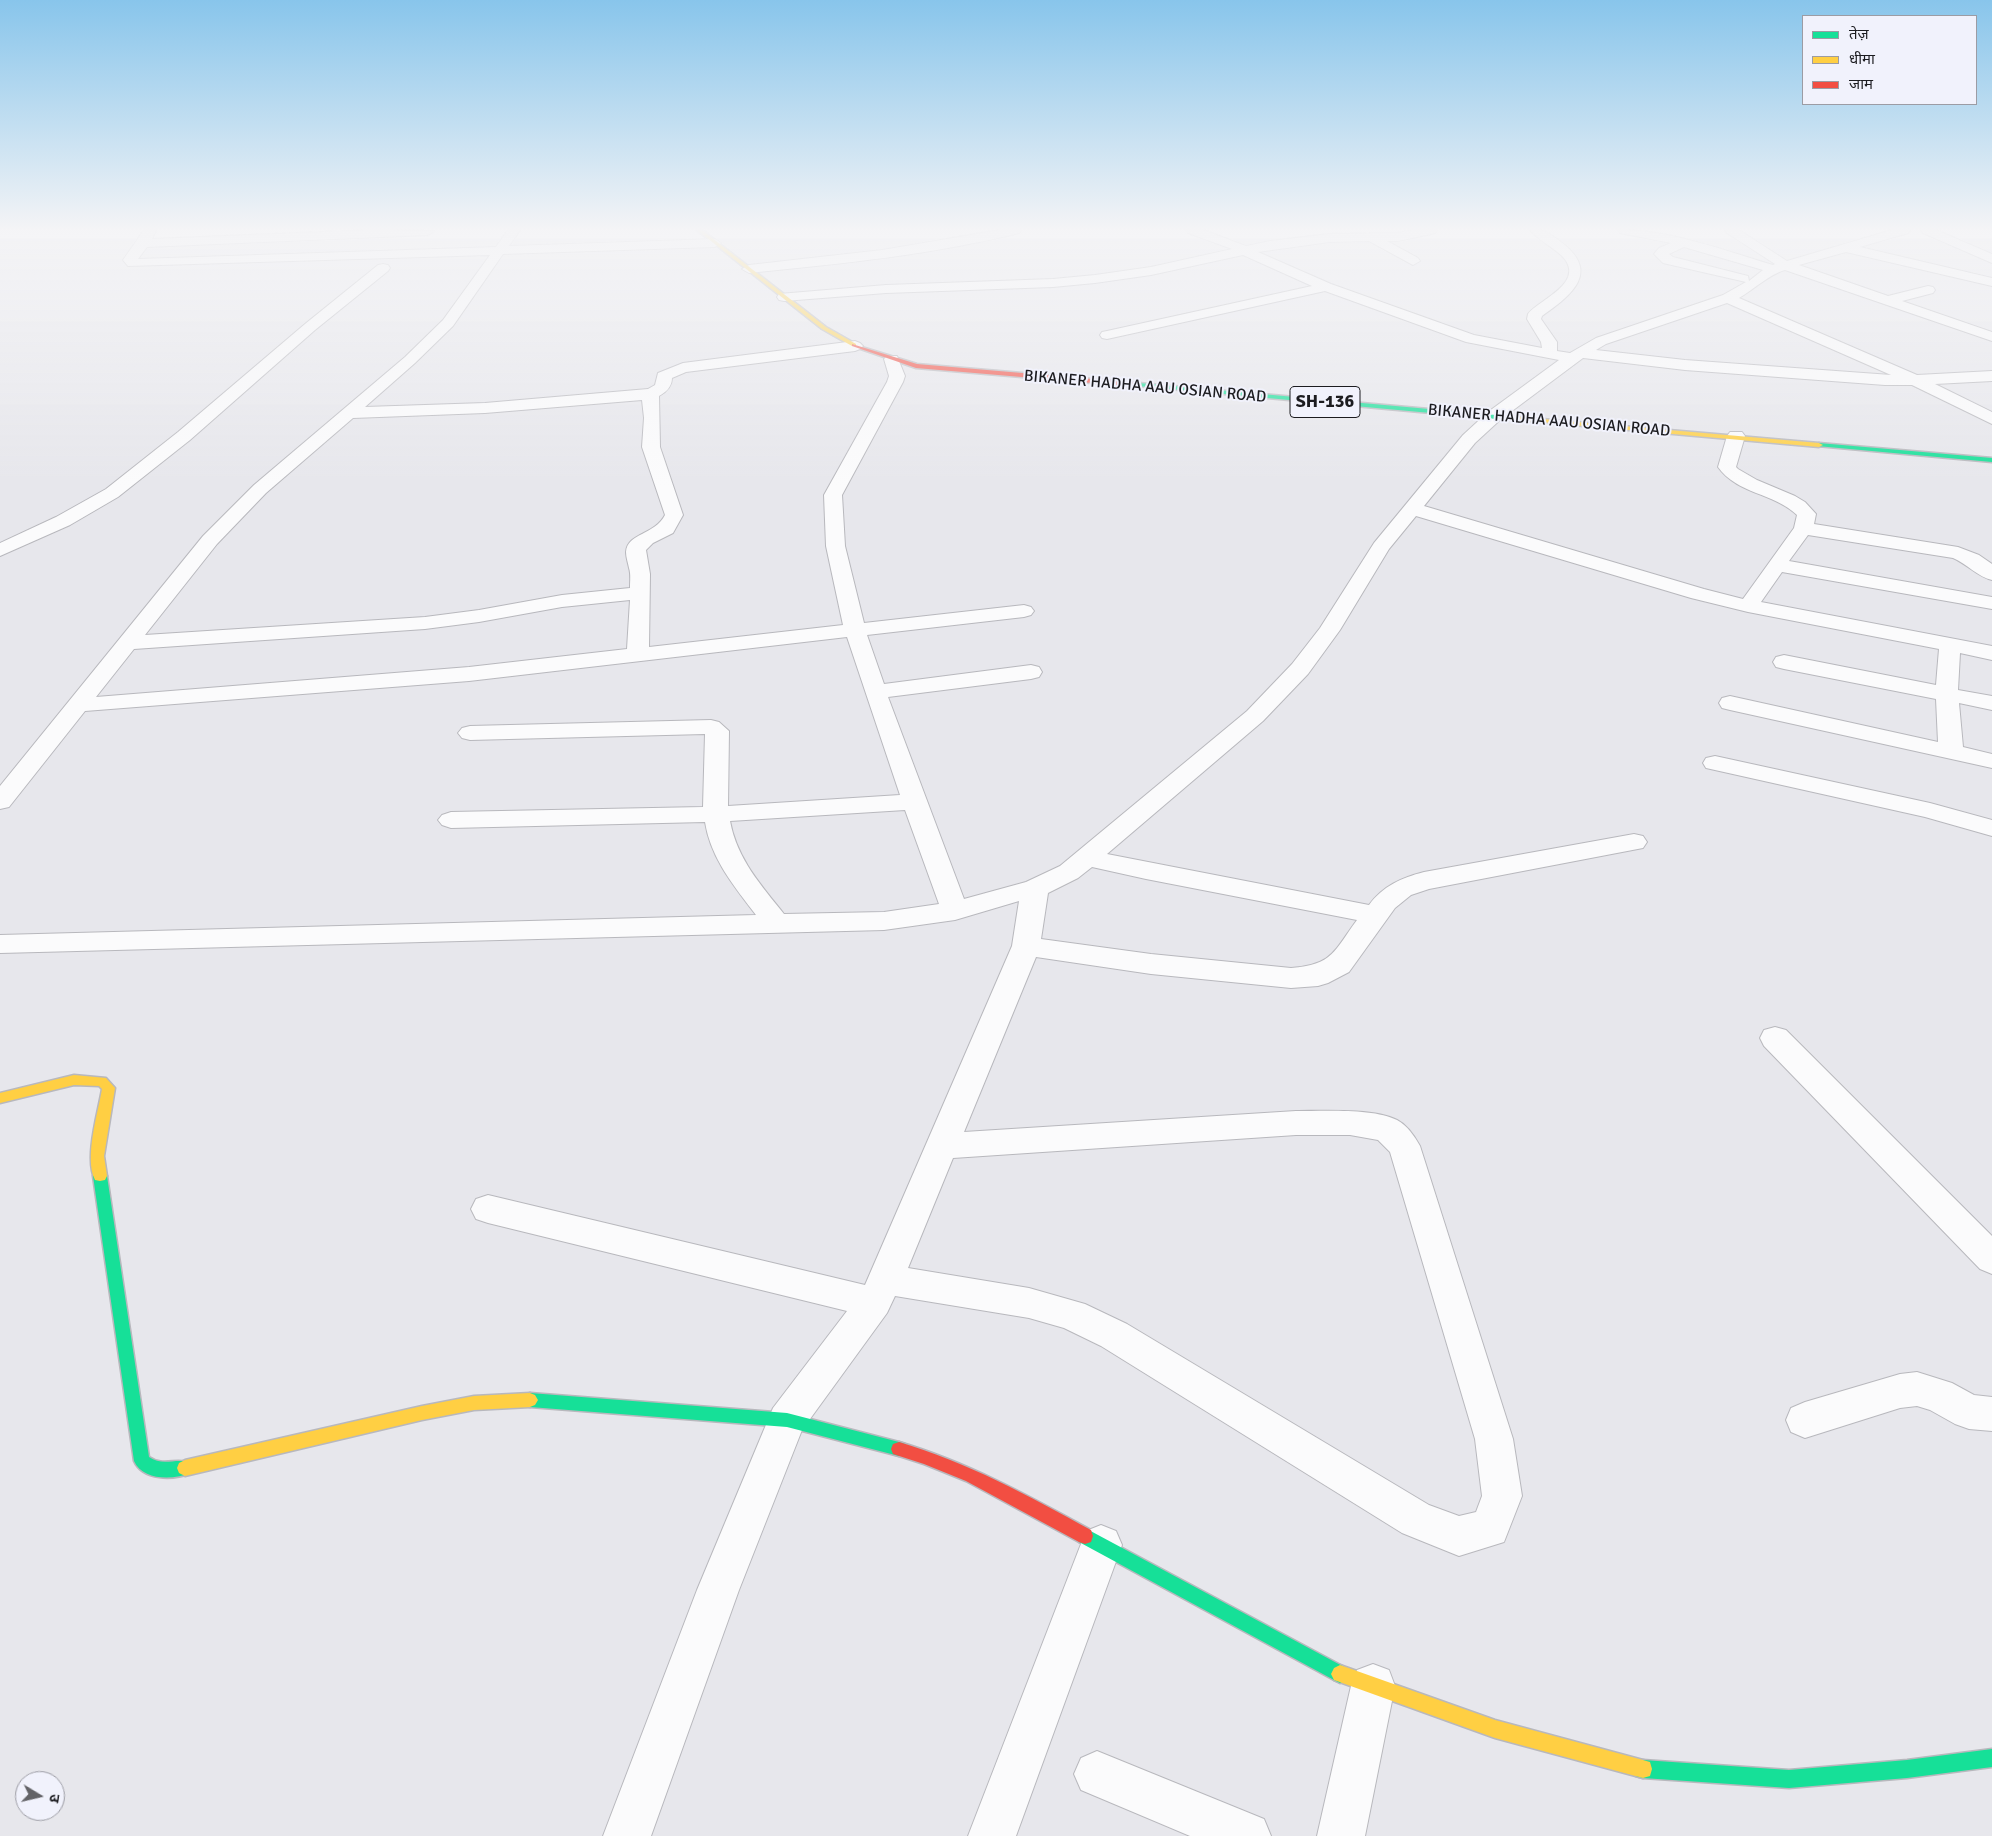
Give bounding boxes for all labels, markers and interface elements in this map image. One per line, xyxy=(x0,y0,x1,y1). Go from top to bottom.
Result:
legend xyxy=(1802,15,1977,105)
text: तेज़ xyxy=(1849,25,1869,43)
text: धीमा xyxy=(1849,50,1875,68)
text: जाम xyxy=(1849,75,1873,93)
street label: BIKANER HADHA AAU OSIAN ROAD xyxy=(1023,367,1267,407)
road number: SH-136 xyxy=(1290,387,1360,418)
street label: BIKANER HADHA AAU OSIAN ROAD xyxy=(1427,401,1671,441)
north arrow xyxy=(15,1771,65,1821)
text: उ xyxy=(45,1793,63,1804)

